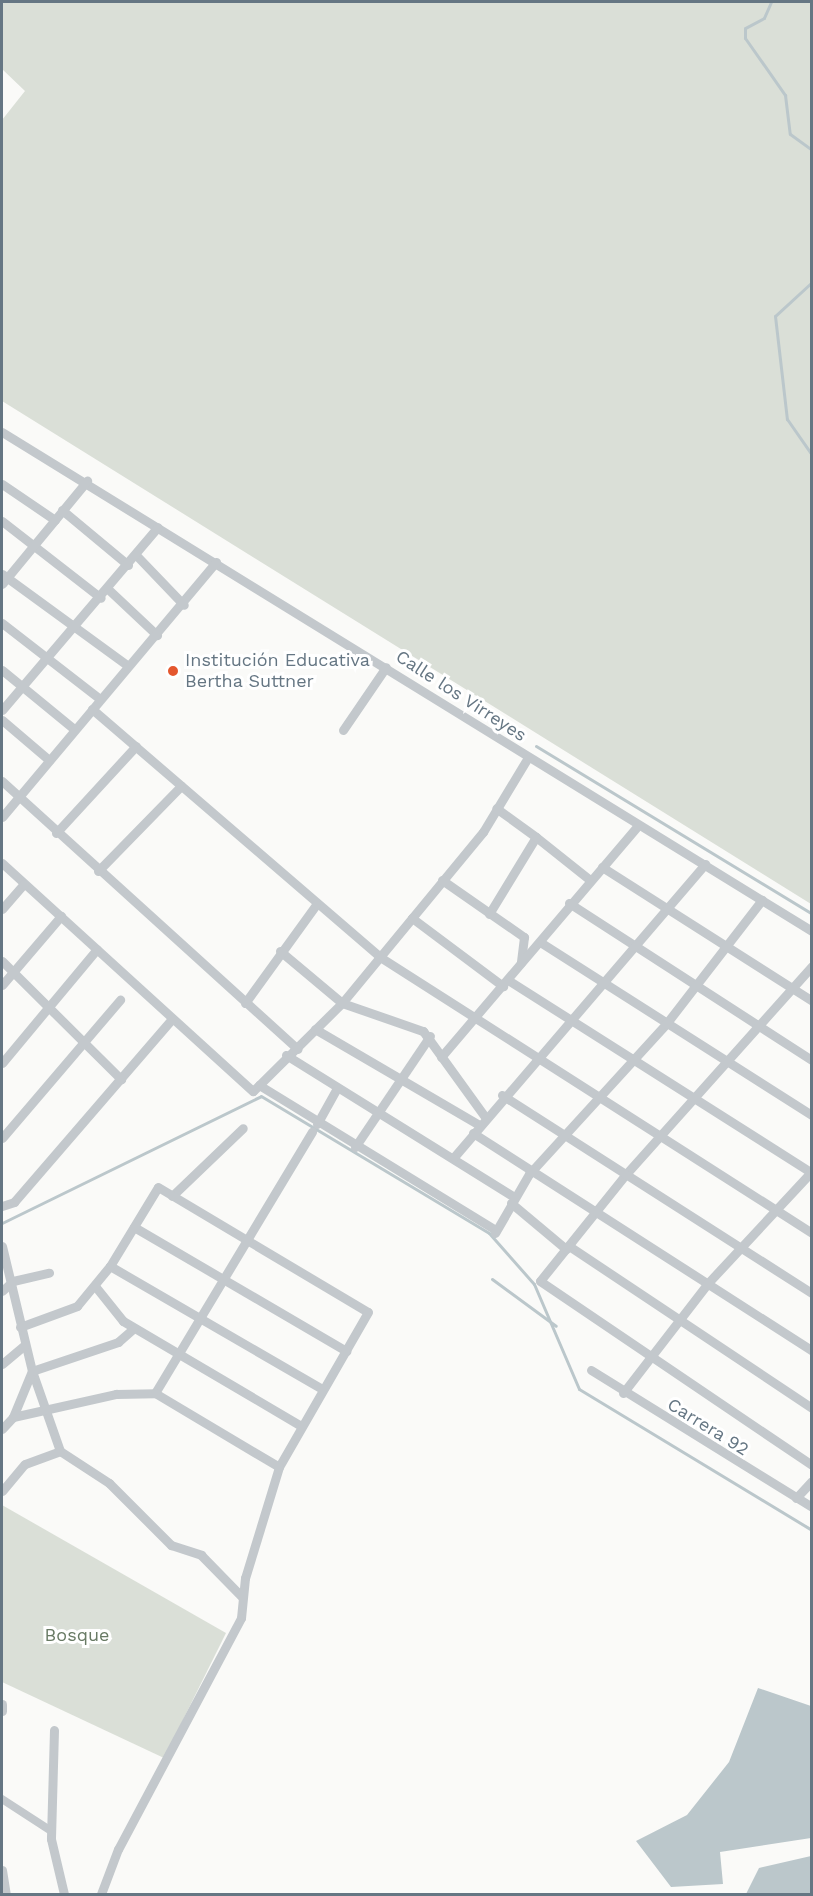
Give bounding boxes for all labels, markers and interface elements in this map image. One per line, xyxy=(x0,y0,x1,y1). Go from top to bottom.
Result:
street label: Calle los Virreyes xyxy=(391,646,531,746)
place label: Institución Educativa Bertha Suttner xyxy=(185,650,370,692)
marker: Institución Educativa Bertha Suttner xyxy=(166,664,180,678)
street label: Carrera 92 xyxy=(663,1393,753,1461)
park label: Bosque xyxy=(45,1624,109,1646)

